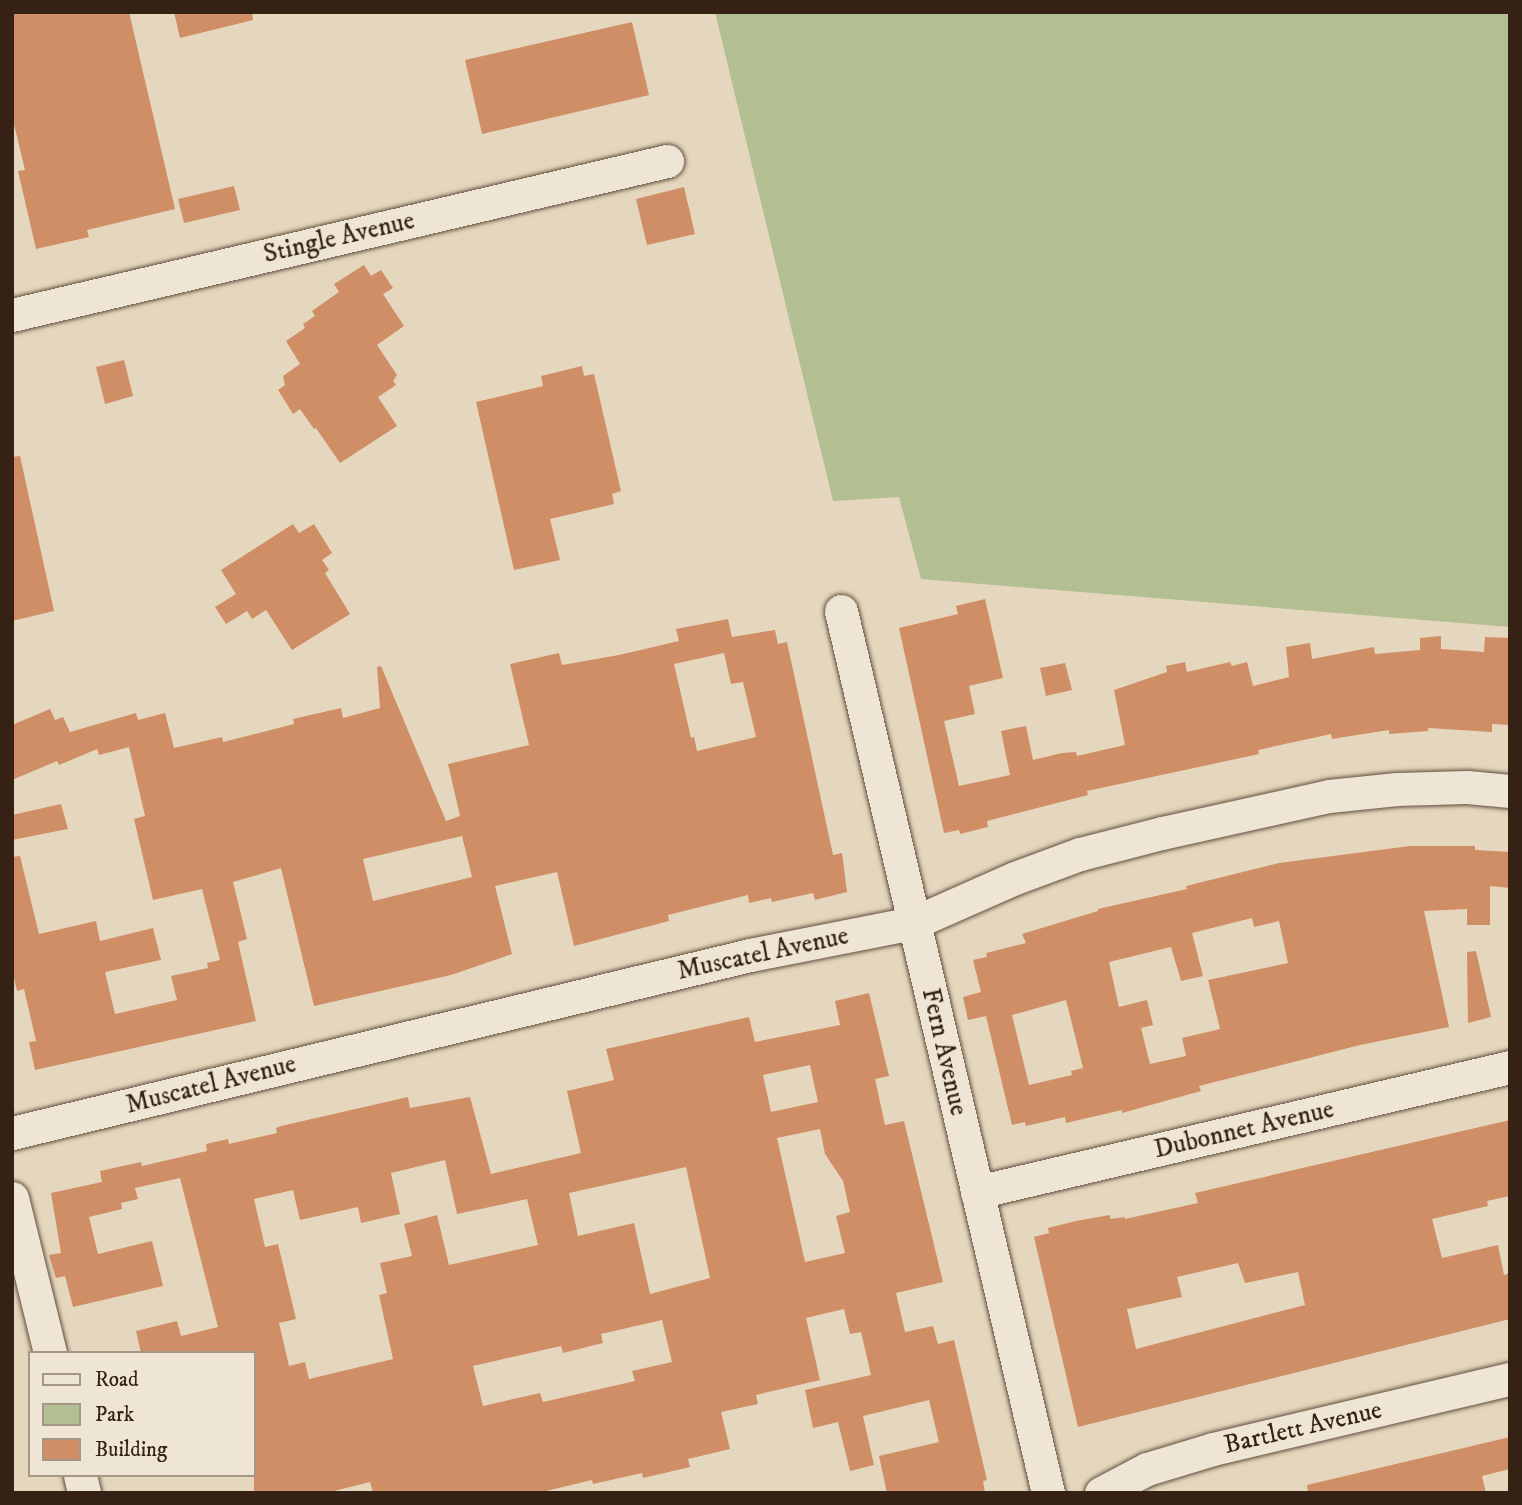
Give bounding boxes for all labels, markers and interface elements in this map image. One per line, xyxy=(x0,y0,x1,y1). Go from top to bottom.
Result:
street label: Stingle Avenue xyxy=(260,205,418,271)
street label: Muscatel Avenue xyxy=(675,921,851,987)
street label: Fern Avenue xyxy=(914,985,974,1119)
street label: Muscatel Avenue xyxy=(123,1049,299,1121)
street label: Dubonnet Avenue xyxy=(1151,1094,1337,1166)
legend xyxy=(28,1351,256,1477)
text: Road xyxy=(95,1367,139,1393)
street label: Bartlett Avenue xyxy=(1221,1395,1385,1461)
text: Park xyxy=(95,1402,134,1428)
text: Building xyxy=(95,1437,167,1463)

